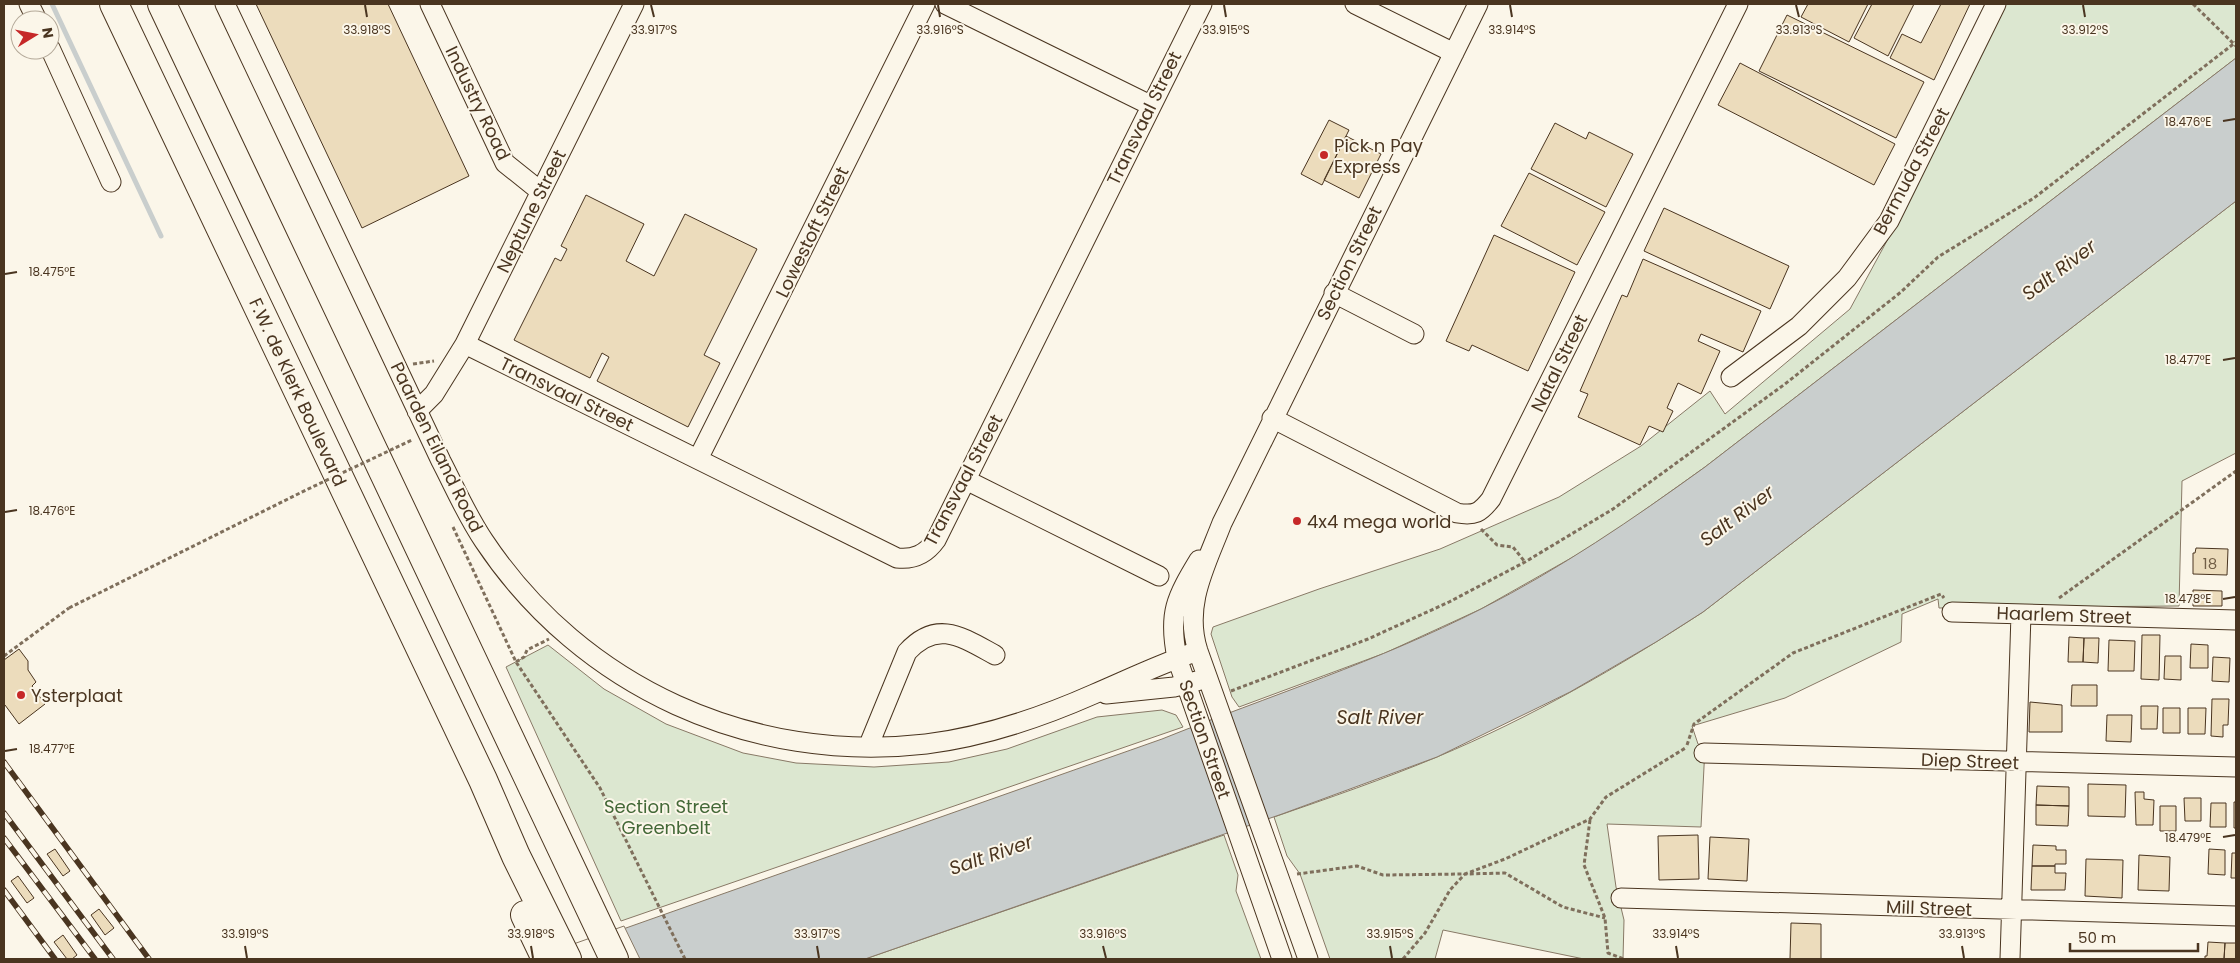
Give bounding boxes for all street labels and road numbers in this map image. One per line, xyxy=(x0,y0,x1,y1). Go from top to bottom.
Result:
street label: Industry Road xyxy=(440,42,516,164)
street label: Transvaal Street xyxy=(1101,47,1187,189)
street label: Bermuda Street xyxy=(1867,103,1955,239)
street label: Neptune Street xyxy=(490,145,572,277)
street label: Lowestoft Street xyxy=(769,162,855,302)
street label: Section Street xyxy=(1311,202,1387,324)
street label: F.W. de Klerk Boulevard xyxy=(243,294,353,490)
street label: Natal Street xyxy=(1525,310,1593,416)
street label: Transvaal Street xyxy=(496,351,638,437)
street label: Paarden Eiland Road xyxy=(385,358,489,536)
street label: Transvaal Street xyxy=(918,410,1008,550)
street label: Haarlem Street xyxy=(1996,600,2132,630)
street label: Section Street xyxy=(1173,676,1237,802)
street label: Diep Street xyxy=(1921,747,2019,775)
street label: Mill Street xyxy=(1885,894,1973,922)

